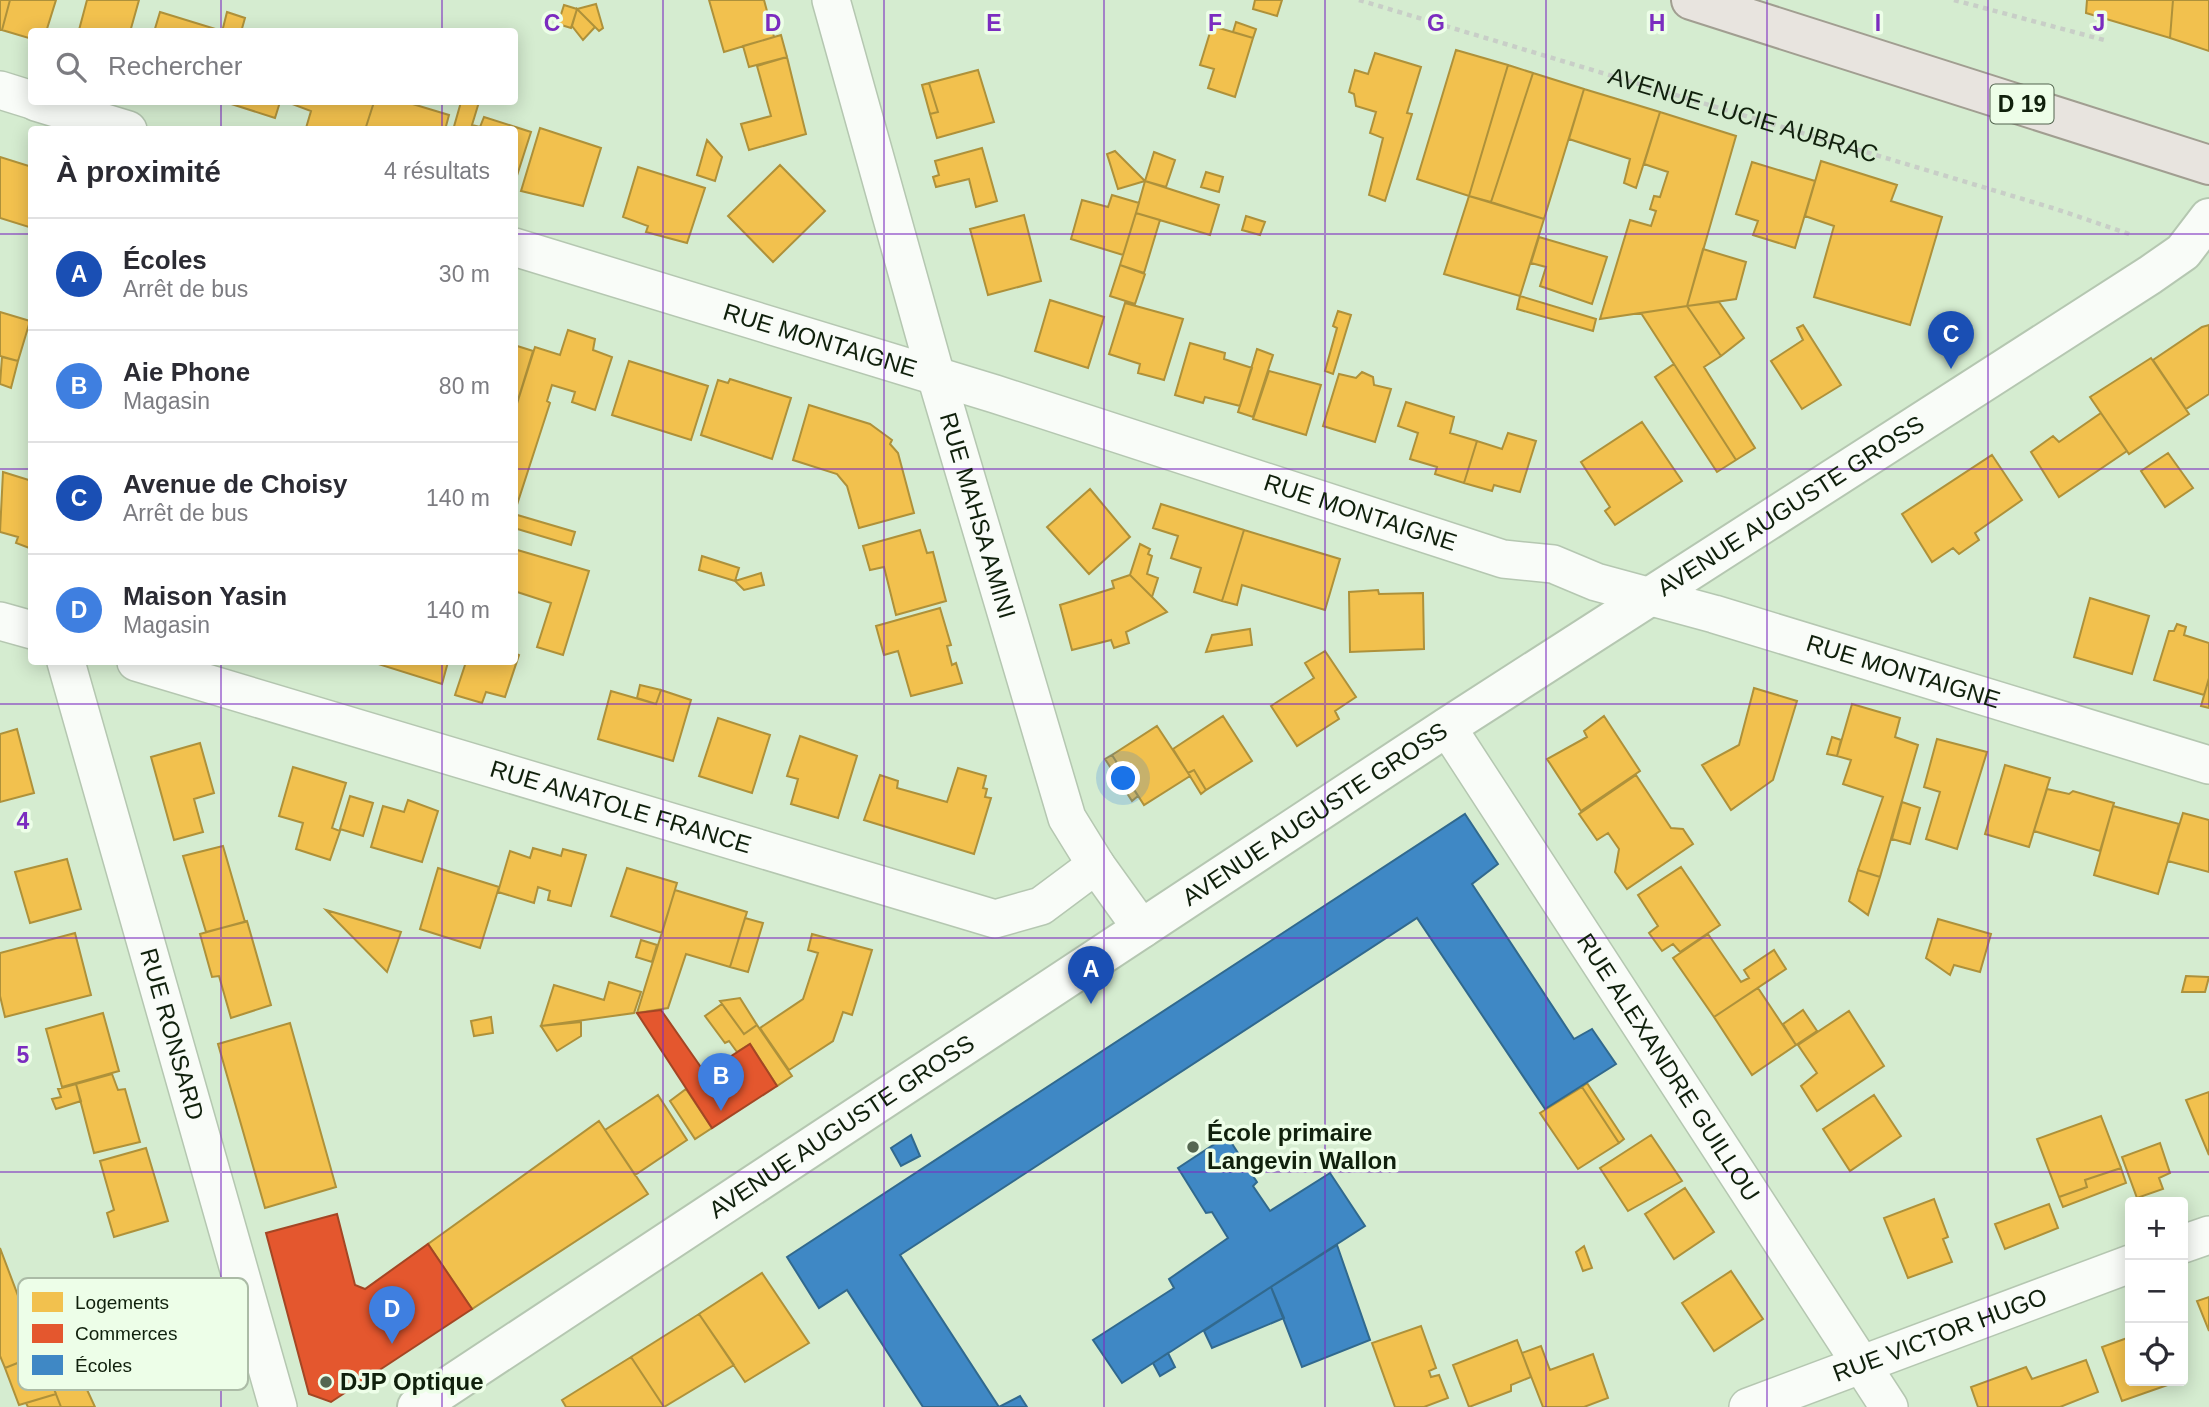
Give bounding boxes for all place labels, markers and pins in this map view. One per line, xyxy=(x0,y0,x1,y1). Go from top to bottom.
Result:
pin: C xyxy=(1928,311,1974,369)
pin: A xyxy=(1068,946,1114,1004)
pin: B xyxy=(698,1053,744,1111)
place label: École primaire Langevin Wallon xyxy=(1207,1119,1397,1174)
marker: École primaire Langevin Wallon xyxy=(1185,1139,1201,1155)
pin: D xyxy=(369,1286,415,1344)
place label: DJP Optique xyxy=(340,1368,484,1395)
marker: DJP Optique xyxy=(318,1374,334,1390)

